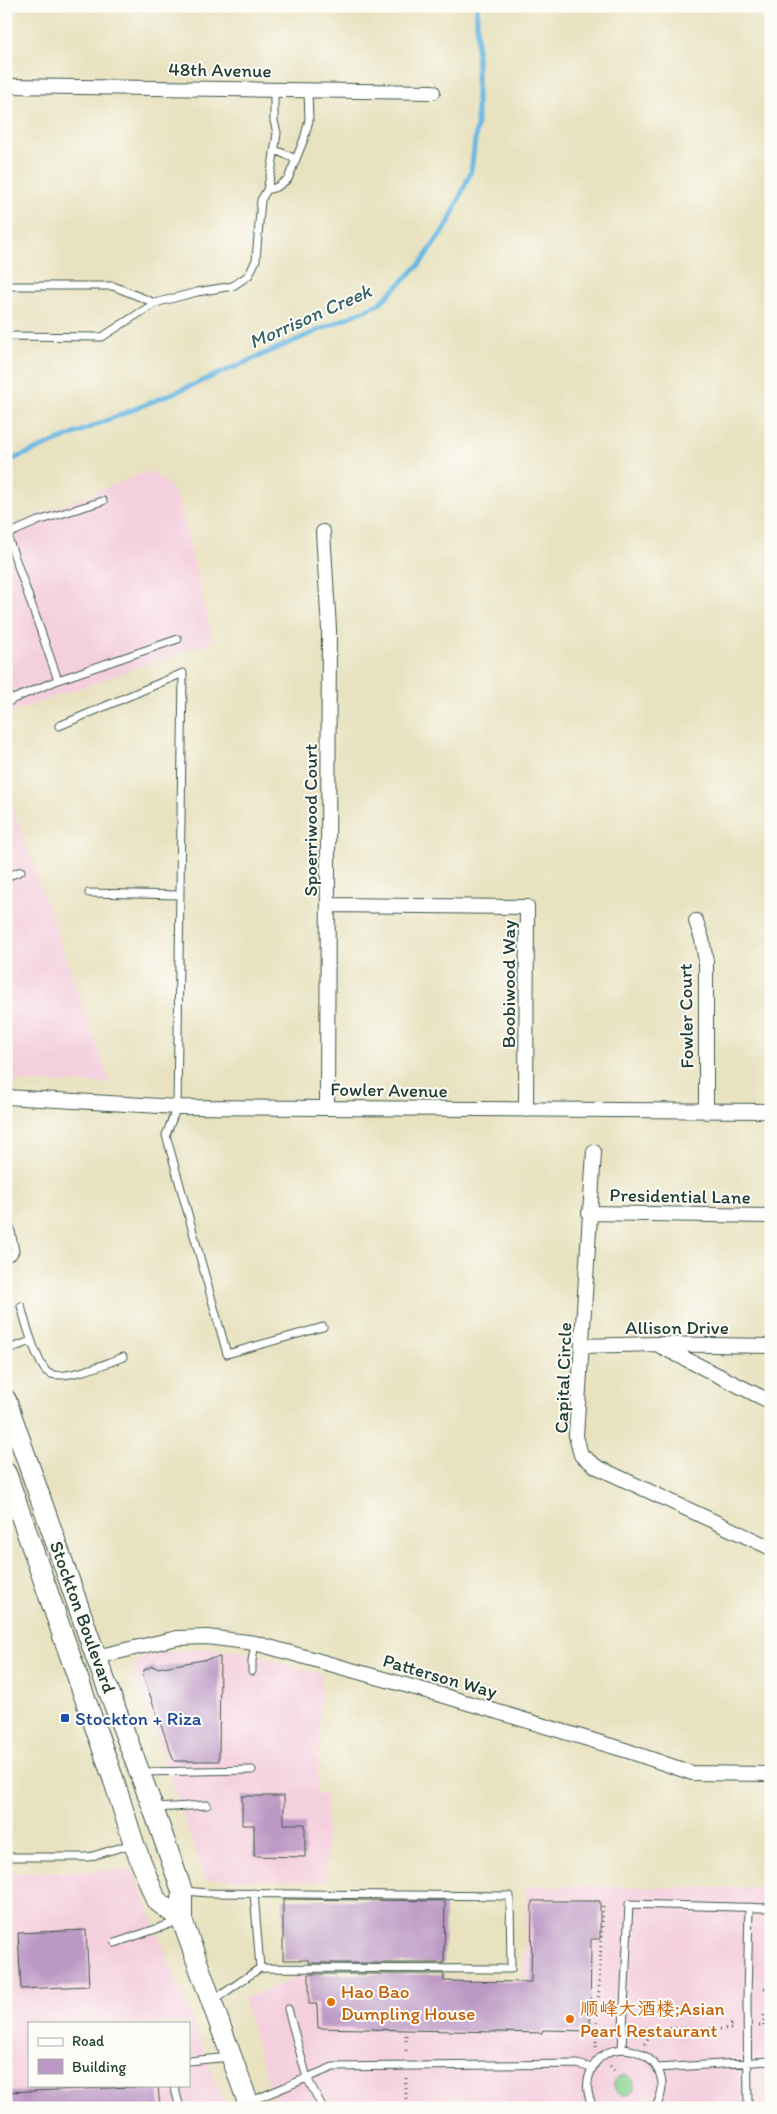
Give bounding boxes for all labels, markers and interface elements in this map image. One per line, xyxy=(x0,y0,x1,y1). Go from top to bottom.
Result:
street label: 48th Avenue xyxy=(168,58,272,82)
water label: Morrison Creek xyxy=(245,278,376,354)
street label: Spoerriwood Court xyxy=(299,744,322,896)
street label: Boobiwood Way xyxy=(497,920,520,1048)
street label: Fowler Court xyxy=(674,963,698,1069)
street label: Fowler Avenue xyxy=(330,1077,448,1103)
street label: Presidential Lane xyxy=(609,1183,751,1209)
street label: Allison Drive xyxy=(625,1316,729,1339)
street label: Capital Circle xyxy=(550,1322,576,1434)
street label: Stockton Boulevard xyxy=(45,1538,121,1697)
street label: Patterson Way xyxy=(380,1649,500,1703)
place label: Stockton + Riza xyxy=(75,1707,202,1730)
marker: Stockton + Riza xyxy=(59,1712,71,1724)
place label: Hao Bao Dumpling House xyxy=(341,1980,475,2025)
marker: Hao Bao Dumpling House xyxy=(325,1996,337,2008)
place label: 顺峰大酒楼;Asian Pearl Restaurant xyxy=(580,1997,725,2042)
marker: 顺峰大酒楼;Asian Pearl Restaurant xyxy=(564,2013,576,2025)
legend xyxy=(28,2022,190,2086)
text: Road xyxy=(72,2032,105,2050)
text: Building xyxy=(72,2058,126,2076)

